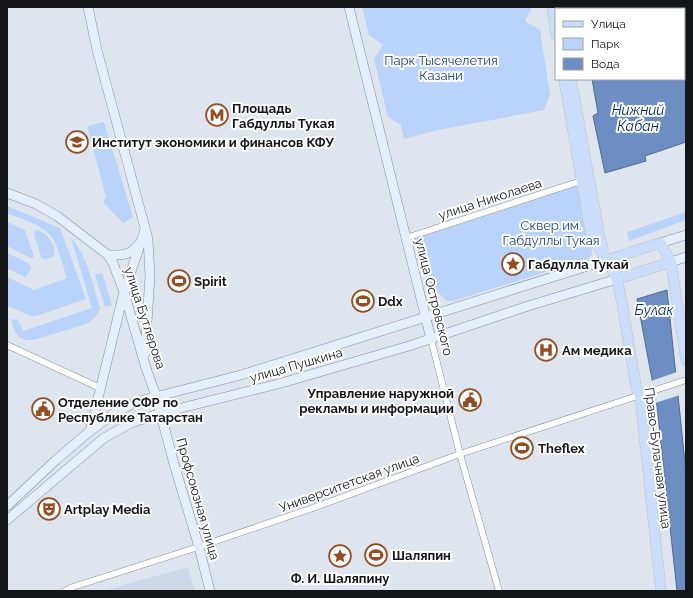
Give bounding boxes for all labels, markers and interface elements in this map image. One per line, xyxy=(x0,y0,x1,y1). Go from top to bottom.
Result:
legend xyxy=(555,8,685,80)
text: Улица xyxy=(591,17,626,31)
text: Парк xyxy=(591,37,620,51)
park label: Парк Тысячелетия Казани xyxy=(384,53,498,83)
text: Вода xyxy=(591,57,620,71)
place label: Площадь Габдуллы Тукая xyxy=(232,101,335,131)
metro station icon: Площадь Габдуллы Тукая xyxy=(204,102,230,128)
water label: Нижний Кабан xyxy=(612,102,664,134)
school or university icon: Институт экономики и финансов КФУ xyxy=(64,129,90,155)
place label: Институт экономики и финансов КФУ xyxy=(92,135,335,150)
street label: улица Николаева xyxy=(436,175,544,223)
park label: Сквер им. Габдуллы Тукая xyxy=(502,218,600,248)
street label: улица Островского xyxy=(412,237,456,357)
place icon: Габдулла Тукай xyxy=(500,251,526,277)
place label: Габдулла Тукай xyxy=(528,257,629,272)
street label: улица Бутлерова xyxy=(121,265,169,371)
sports icon: Spirit xyxy=(166,268,192,294)
place label: Spirit xyxy=(194,274,227,289)
sports icon: Ddx xyxy=(350,288,376,314)
place label: Ddx xyxy=(378,294,403,309)
water label: Булак xyxy=(635,302,673,318)
hospital icon: Ам медика xyxy=(533,337,559,363)
place label: Ам медика xyxy=(562,343,632,358)
street label: улица Пушкина xyxy=(248,345,344,385)
place label: Управление наружной рекламы и информации xyxy=(299,386,454,416)
street label: Право-Булачная улица xyxy=(642,386,674,530)
public building icon: Управление наружной рекламы и информации xyxy=(457,387,483,413)
place label: Отделение СФР по Республике Татарстан xyxy=(58,395,203,425)
public building icon: Отделение СФР по Республике Татарстан xyxy=(30,396,56,422)
sports icon: Theflex xyxy=(509,435,535,461)
street label: Профсоюзная улица xyxy=(173,436,223,562)
place label: Theflex xyxy=(538,441,585,456)
street label: Университетская улица xyxy=(277,451,421,515)
theatre icon: Artplay Media xyxy=(36,496,62,522)
place label: Artplay Media xyxy=(64,502,151,517)
sports icon: Шаляпин xyxy=(363,542,389,568)
place icon: Ф. И. Шаляпину xyxy=(327,543,353,569)
place label: Шаляпин xyxy=(392,548,451,563)
place label: Ф. И. Шаляпину xyxy=(291,571,389,586)

